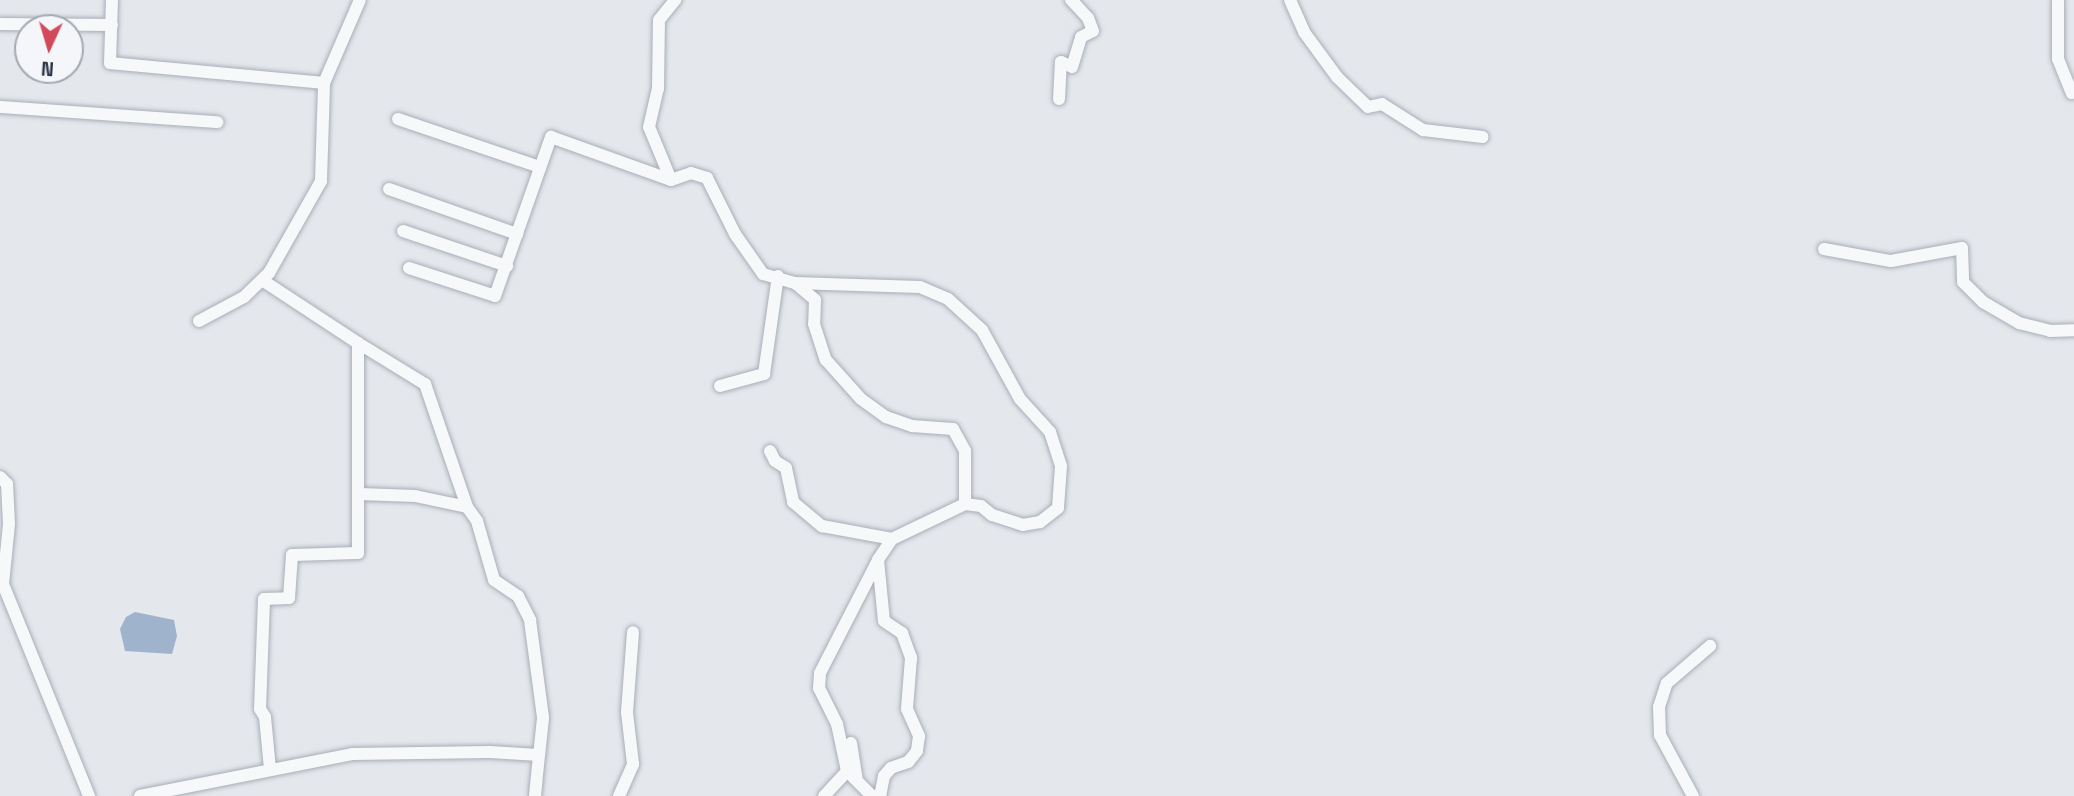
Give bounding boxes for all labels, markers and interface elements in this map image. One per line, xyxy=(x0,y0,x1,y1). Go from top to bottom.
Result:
north arrow xyxy=(14,14,84,84)
text: N xyxy=(40,56,55,81)

